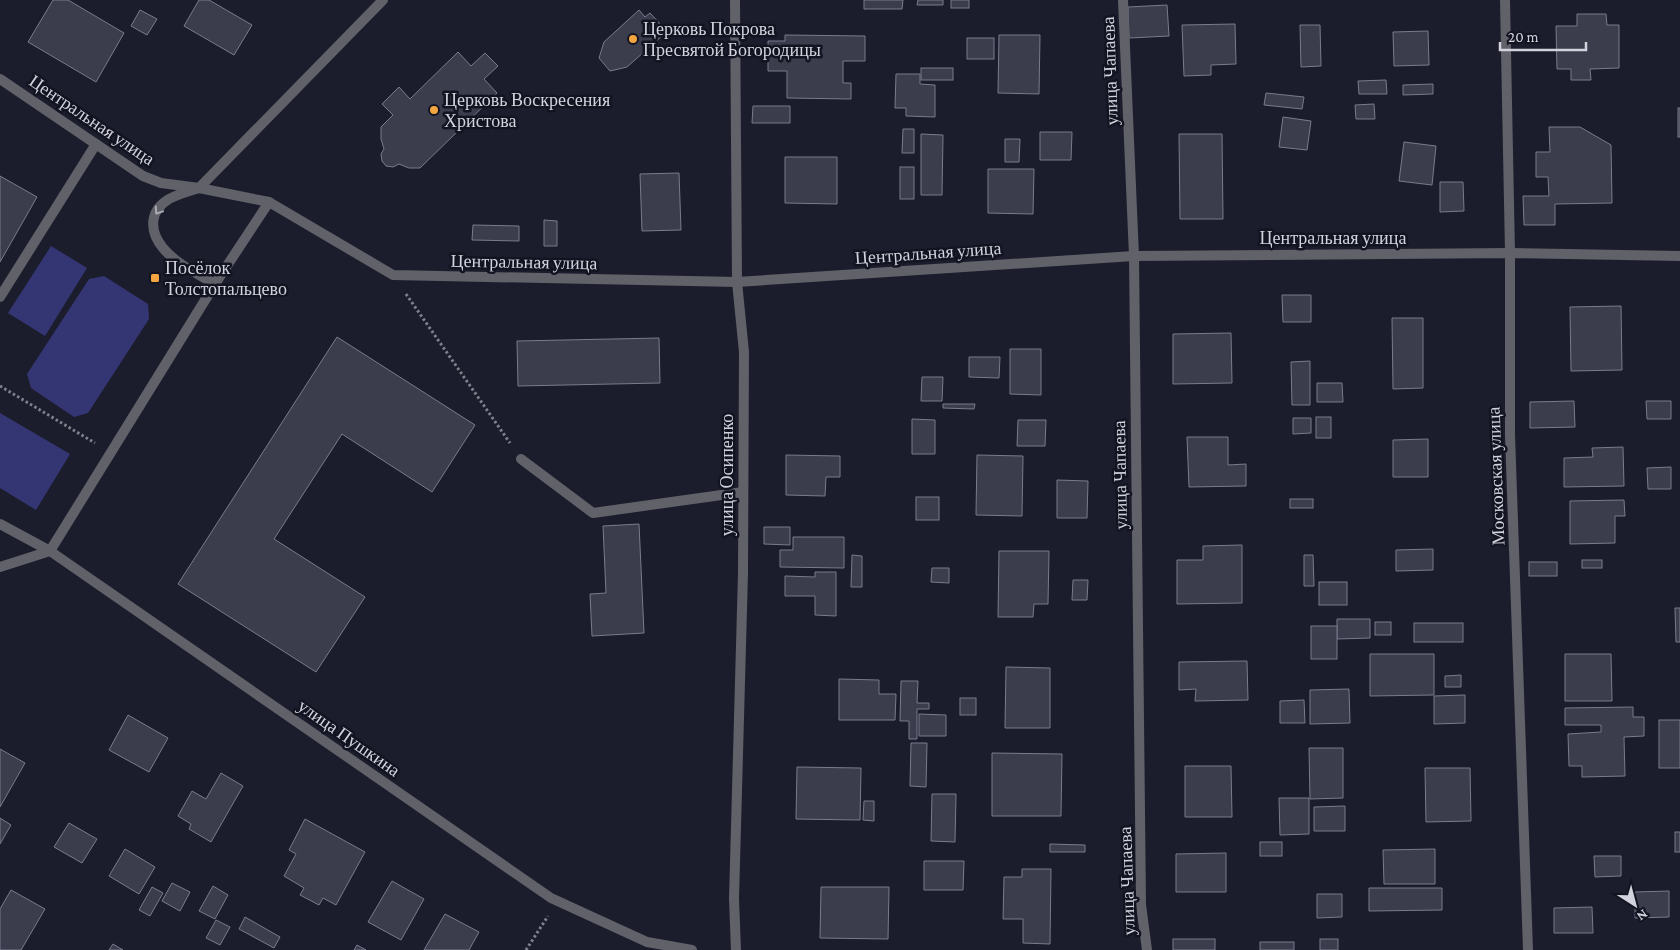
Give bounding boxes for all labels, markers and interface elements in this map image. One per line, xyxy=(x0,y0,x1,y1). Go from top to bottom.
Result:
street label: улица Чапаева xyxy=(1098,16,1122,126)
place label: Церковь Покрова Пресвятой Богородицы xyxy=(643,19,821,60)
scale bar xyxy=(1500,20,1586,52)
text: 20 m xyxy=(1508,29,1539,45)
marker: Церковь Покрова Пресвятой Богородицы xyxy=(627,33,639,45)
street label: Центральная улица xyxy=(26,71,158,169)
place label: Церковь Воскресения Христова xyxy=(444,90,610,131)
marker: Церковь Воскресения Христова xyxy=(428,104,440,116)
one-way arrow xyxy=(155,206,164,215)
street label: Центральная улица xyxy=(1260,228,1406,248)
street label: Центральная улица xyxy=(854,238,1002,268)
street label: Центральная улица xyxy=(450,251,598,273)
place label: Посёлок Толстопальцево xyxy=(165,258,287,299)
marker: Посёлок Толстопальцево xyxy=(149,272,161,284)
street label: Московская улица xyxy=(1484,406,1508,546)
street label: улица Осипенко xyxy=(717,414,737,536)
street label: улица Чапаева xyxy=(1109,420,1131,530)
street label: улица Пушкина xyxy=(294,695,404,781)
street label: улица Чапаева xyxy=(1115,826,1139,936)
north arrow xyxy=(1610,880,1660,930)
text: N xyxy=(1634,906,1651,925)

